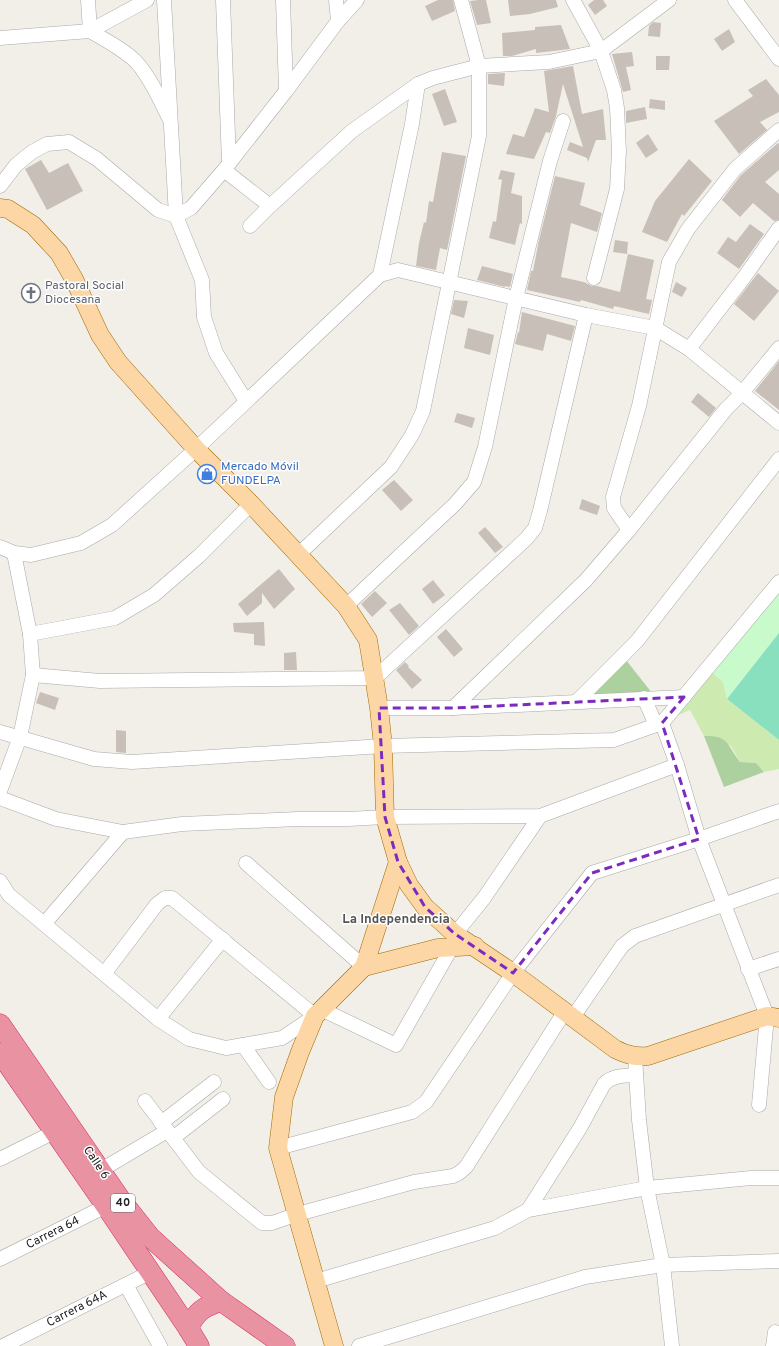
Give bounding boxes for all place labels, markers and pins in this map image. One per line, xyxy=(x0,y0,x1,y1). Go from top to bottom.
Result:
place label: Pastoral Social Diocesana xyxy=(45,278,124,308)
church icon: Pastoral Social Diocesana xyxy=(20,282,42,304)
place label: Mercado Móvil FUNDELPA xyxy=(221,459,299,489)
shop icon: Mercado Móvil FUNDELPA xyxy=(196,463,218,485)

